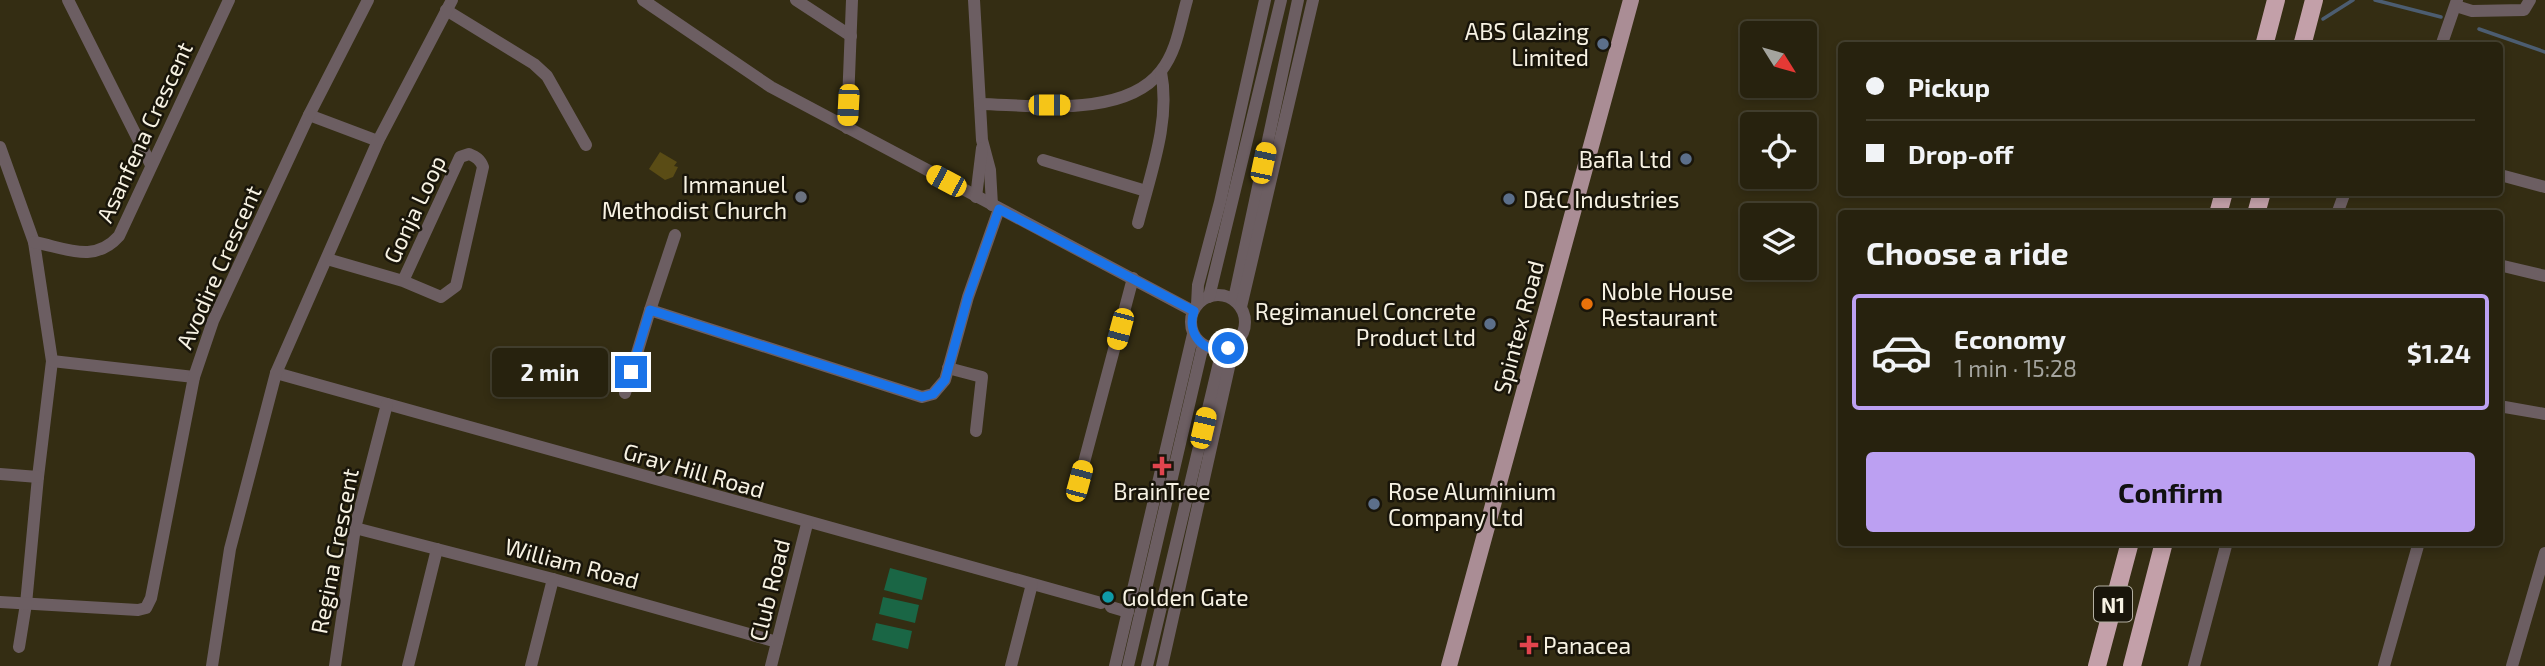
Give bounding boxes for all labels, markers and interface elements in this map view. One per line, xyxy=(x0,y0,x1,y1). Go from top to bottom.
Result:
place label: ABS Glazing Limited xyxy=(1465,17,1589,71)
north arrow xyxy=(1740,21,1816,98)
map controls xyxy=(1740,21,1817,280)
marker: ABS Glazing Limited xyxy=(1595,36,1611,52)
street label: Asanfena Crescent xyxy=(90,37,198,227)
text: Pickup xyxy=(1908,71,1990,102)
car xyxy=(837,83,860,127)
car xyxy=(1029,95,1071,116)
button: locate xyxy=(1740,112,1817,189)
text: Drop-off xyxy=(1908,138,2013,169)
car xyxy=(1249,140,1278,186)
place label: Bafla Ltd xyxy=(1579,145,1672,173)
street label: Gonja Loop xyxy=(377,151,451,267)
marker: Bafla Ltd xyxy=(1678,151,1694,167)
car xyxy=(923,162,970,200)
place label: Immanuel Methodist Church xyxy=(602,170,787,224)
street label: Avodire Crescent xyxy=(169,181,267,353)
place label: D&C Industries xyxy=(1523,185,1679,213)
marker: Immanuel Methodist Church xyxy=(793,189,809,205)
marker: D&C Industries xyxy=(1501,191,1517,207)
button: layers xyxy=(1740,203,1817,280)
text: Choose a ride xyxy=(1866,233,2069,271)
street label: Spintex Road xyxy=(1487,257,1549,397)
place label: Noble House Restaurant xyxy=(1601,277,1733,331)
marker: Noble House Restaurant xyxy=(1579,296,1595,312)
place label: Regimanuel Concrete Product Ltd xyxy=(1255,297,1476,351)
car xyxy=(1105,306,1136,352)
marker: Regimanuel Concrete Product Ltd xyxy=(1482,316,1498,332)
icon: car xyxy=(1870,321,1933,384)
text: Economy xyxy=(1954,323,2066,354)
route start xyxy=(1212,332,1244,364)
text: $1.24 xyxy=(2407,337,2471,368)
callout: 2 min xyxy=(491,348,606,396)
text: 1 min · 15:28 xyxy=(1954,354,2077,382)
route end xyxy=(615,356,647,388)
text: 2 min xyxy=(521,358,579,386)
car xyxy=(1189,405,1218,451)
street label: Gray Hill Road xyxy=(620,437,768,503)
button: Confirm xyxy=(1866,452,2475,532)
car xyxy=(1064,458,1095,504)
marker: BrainTree xyxy=(1154,458,1170,474)
street label: Regina Crescent xyxy=(304,466,364,636)
place label: BrainTree xyxy=(1113,477,1211,505)
place label: Rose Aluminium Company Ltd xyxy=(1388,477,1556,531)
marker: Rose Aluminium Company Ltd xyxy=(1366,496,1382,512)
street label: William Road xyxy=(502,532,642,594)
street label: Club Road xyxy=(743,536,795,644)
place label: Golden Gate xyxy=(1122,583,1249,611)
road number: N1 xyxy=(2094,586,2132,622)
marker: Golden Gate xyxy=(1100,589,1116,605)
place label: Panacea xyxy=(1543,631,1631,659)
marker: Panacea xyxy=(1521,637,1537,653)

